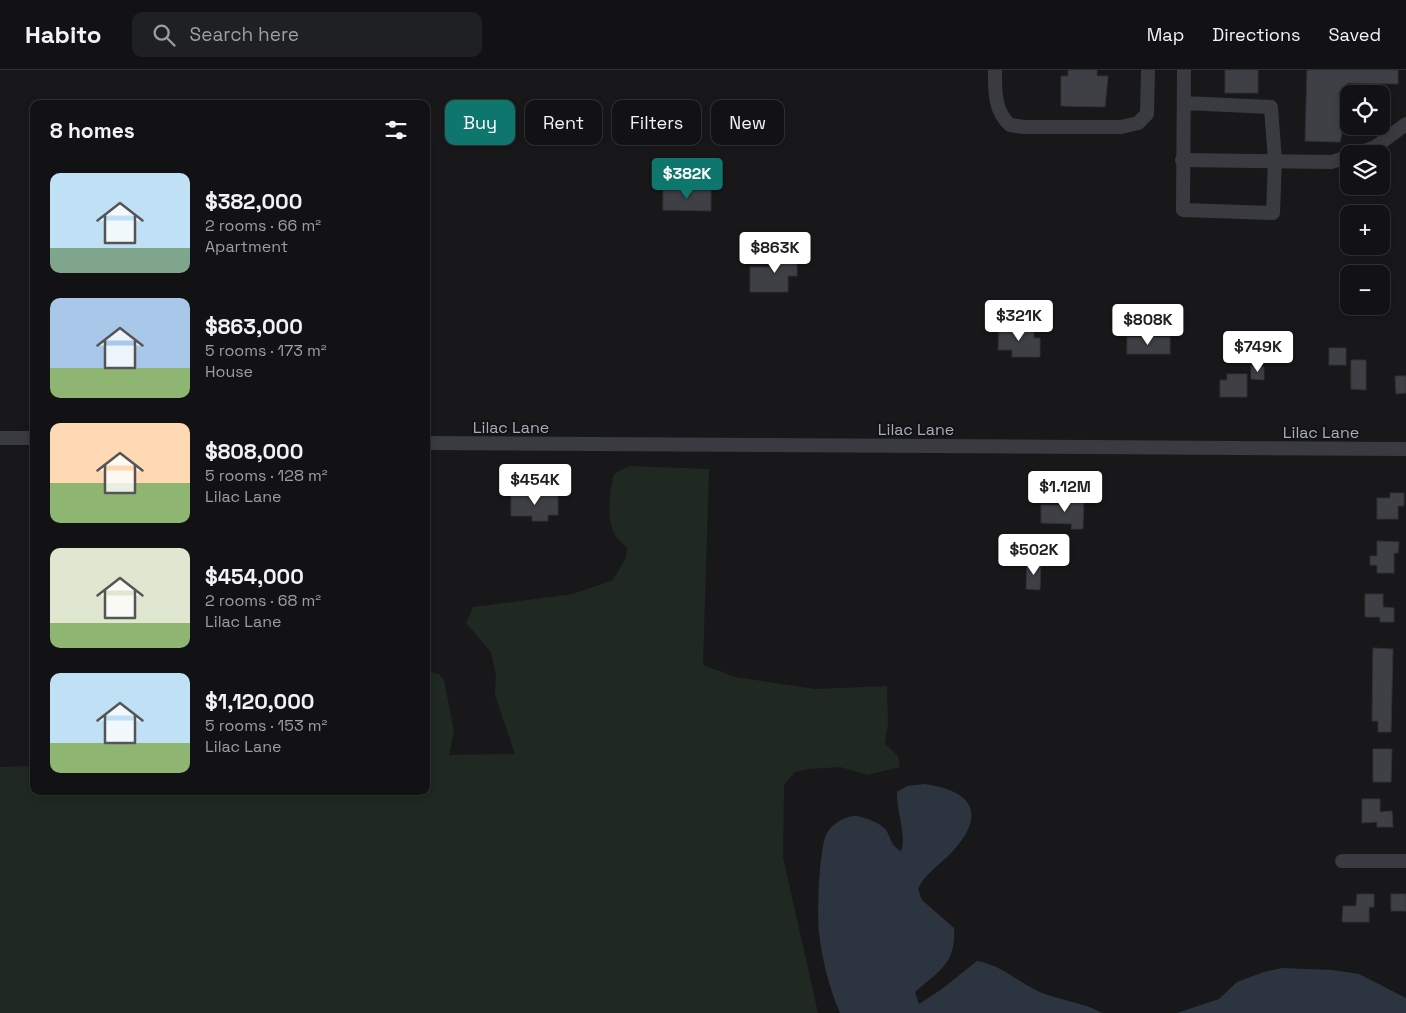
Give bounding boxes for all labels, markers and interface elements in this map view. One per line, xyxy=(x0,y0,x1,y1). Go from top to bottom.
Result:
search box xyxy=(132,12,482,57)
text: Habito xyxy=(25,19,102,50)
icon: search xyxy=(150,21,178,49)
text: Search here xyxy=(190,22,299,47)
text: Map xyxy=(1147,23,1184,46)
text: Directions xyxy=(1212,23,1301,46)
text: Saved xyxy=(1329,23,1381,46)
map controls xyxy=(1340,85,1390,315)
button: locate xyxy=(1340,85,1390,135)
chip: Buy xyxy=(445,100,515,145)
chip: Rent xyxy=(525,100,602,145)
chip: Filters xyxy=(612,100,701,145)
chip: New xyxy=(711,100,784,145)
icon: filters xyxy=(382,116,410,144)
text: 8 homes xyxy=(50,117,135,144)
button: layers xyxy=(1340,145,1390,195)
pin: $382K xyxy=(652,158,722,200)
text: $382K xyxy=(663,163,711,184)
text: $382,000 xyxy=(205,188,302,215)
icon: home xyxy=(90,193,150,253)
button: + xyxy=(1340,205,1390,255)
text: 2 rooms · 66 m² xyxy=(205,215,321,236)
pin: $863K xyxy=(740,232,810,274)
text: Apartment xyxy=(205,236,288,257)
text: $863K xyxy=(751,237,799,258)
button: − xyxy=(1340,265,1390,315)
pin: $321K xyxy=(984,300,1054,342)
pin: $808K xyxy=(1113,304,1183,346)
text: $321K xyxy=(996,305,1042,326)
text: $808K xyxy=(1123,309,1173,330)
text: $863,000 xyxy=(205,313,303,340)
icon: home xyxy=(90,318,150,378)
pin: $749K xyxy=(1223,330,1293,373)
text: $749K xyxy=(1234,336,1282,357)
text: 5 rooms · 173 m² xyxy=(205,340,327,361)
text: House xyxy=(205,361,253,382)
street label: Lilac Lane xyxy=(473,417,549,438)
street label: Lilac Lane xyxy=(878,419,954,440)
street label: Lilac Lane xyxy=(1283,422,1359,443)
text: $808,000 xyxy=(205,438,303,465)
icon: home xyxy=(90,443,150,503)
pin: $454K xyxy=(500,464,570,506)
text: 5 rooms · 128 m² xyxy=(205,465,328,486)
text: $454K xyxy=(510,469,560,490)
pin: $1.12M xyxy=(1024,470,1106,513)
text: $1.12M xyxy=(1039,476,1091,497)
text: Lilac Lane xyxy=(205,486,281,507)
pin: $502K xyxy=(999,534,1069,576)
text: $502K xyxy=(1009,539,1059,560)
text: $454,000 xyxy=(205,563,304,590)
icon: home xyxy=(90,568,150,628)
text: 2 rooms · 68 m² xyxy=(205,590,321,611)
text: Lilac Lane xyxy=(205,611,281,632)
text: $1,120,000 xyxy=(205,688,314,715)
icon: home xyxy=(90,693,150,753)
text: 5 rooms · 153 m² xyxy=(205,715,327,736)
text: Lilac Lane xyxy=(205,736,281,757)

